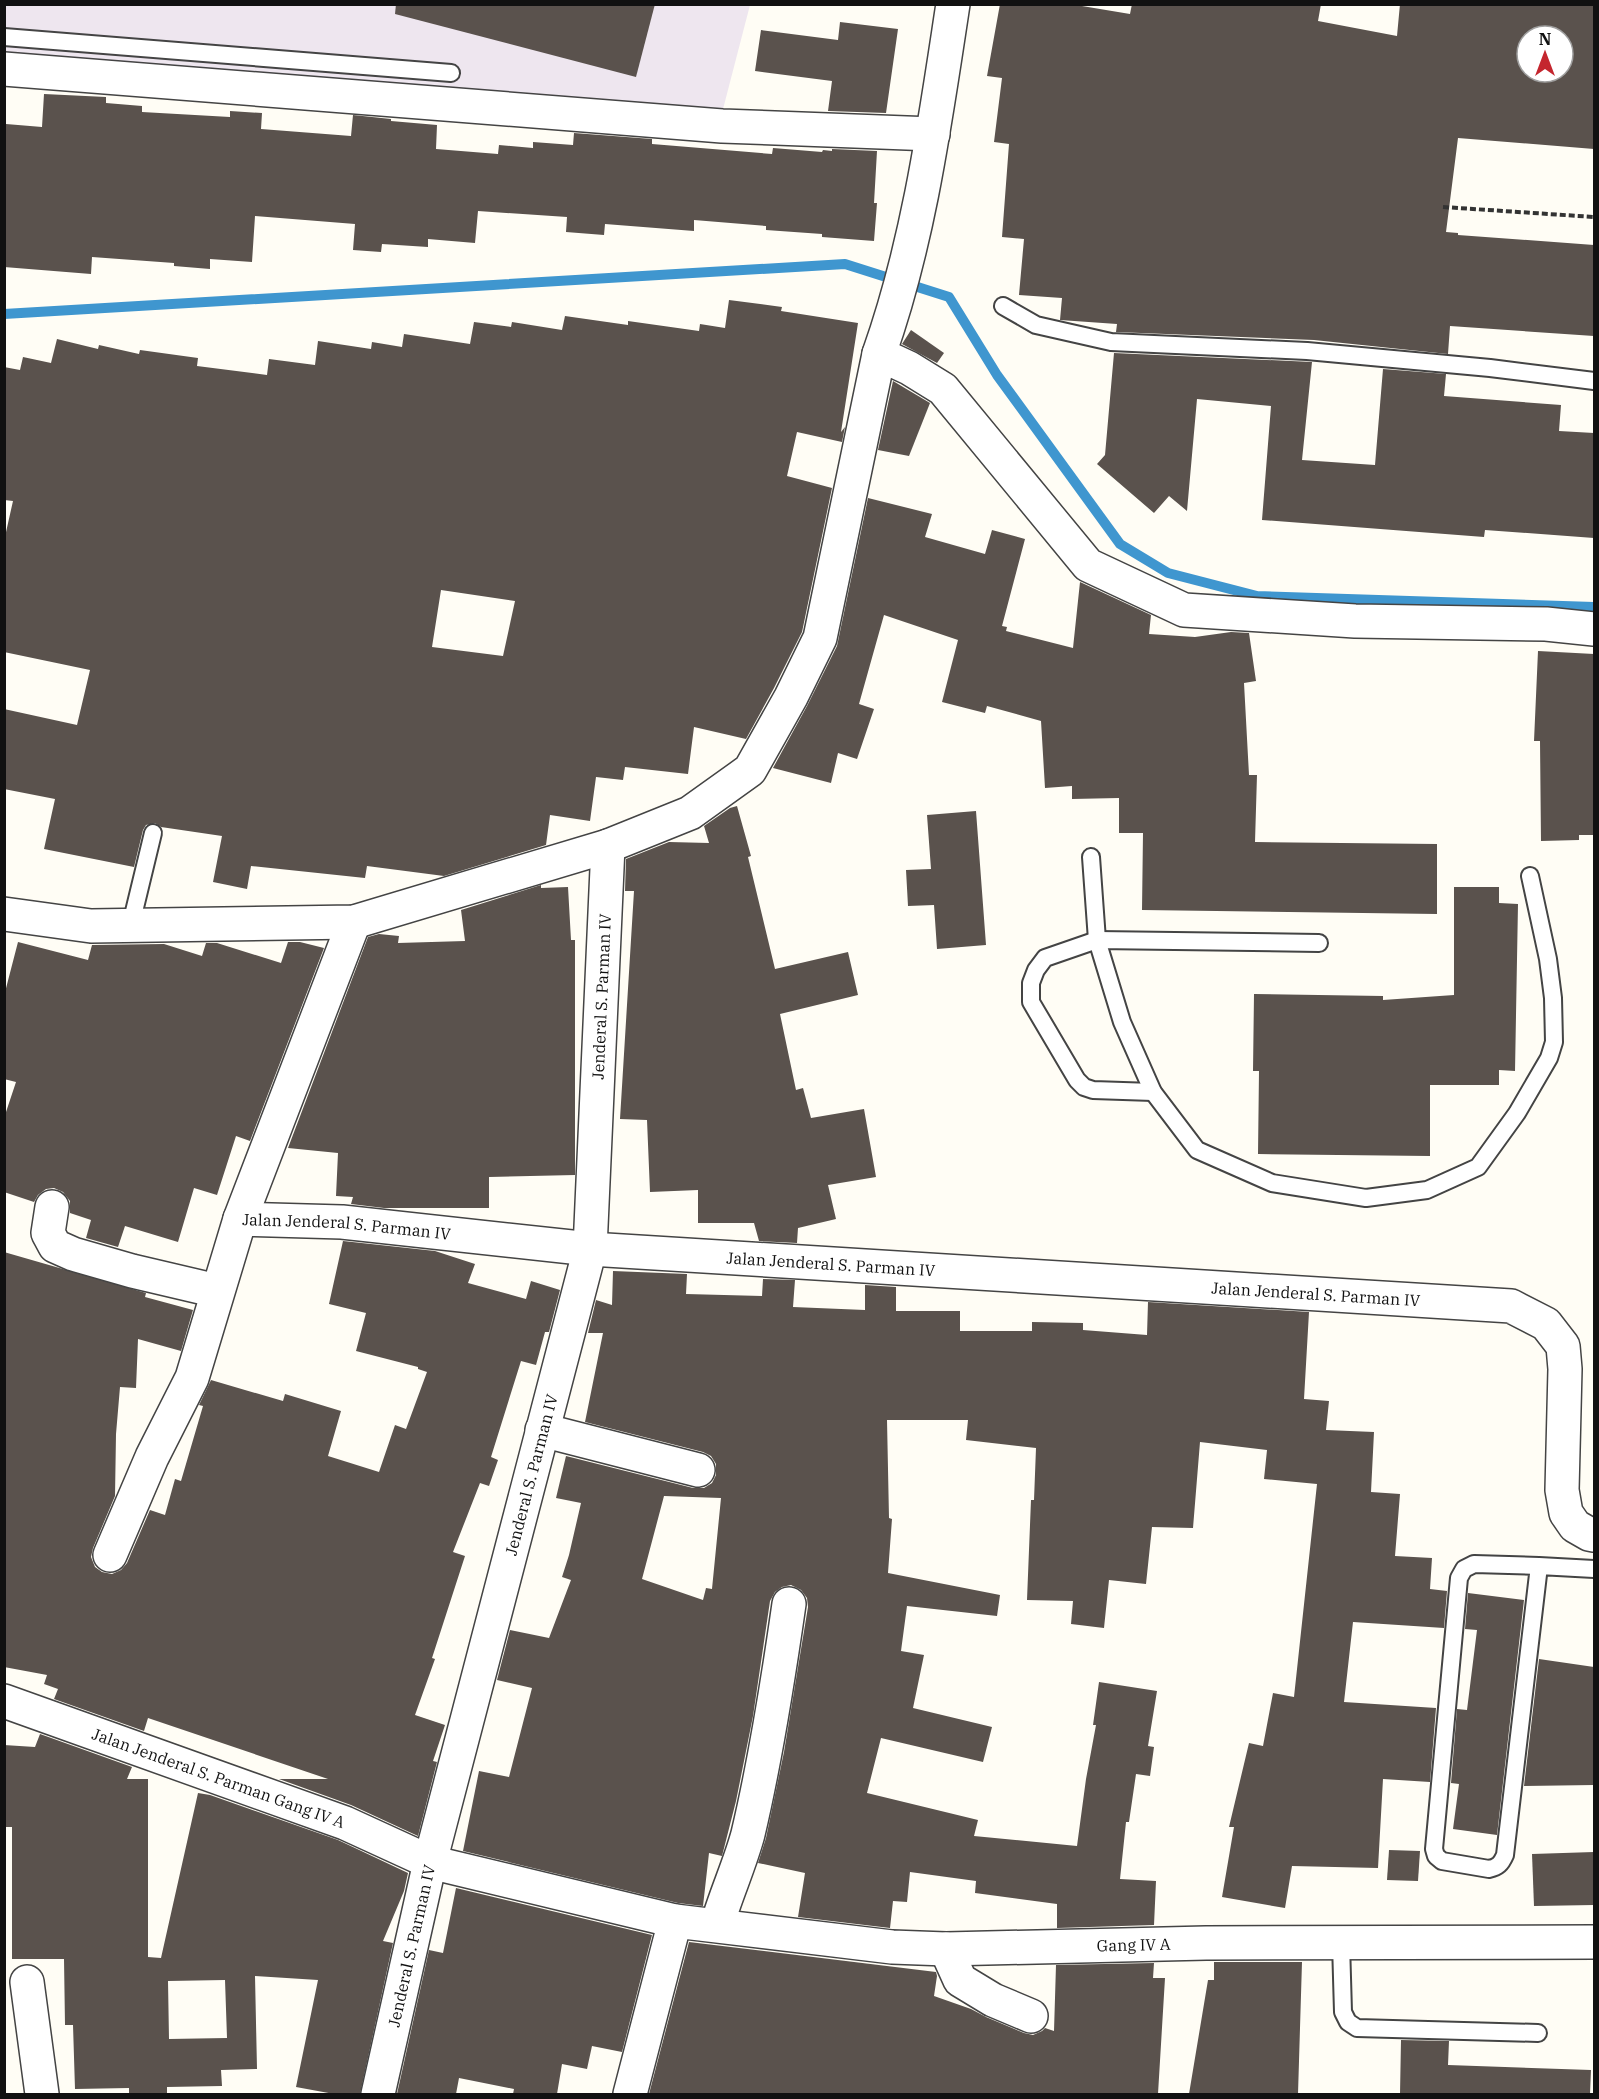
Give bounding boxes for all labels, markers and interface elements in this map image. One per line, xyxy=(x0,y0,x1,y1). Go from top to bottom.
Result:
north arrow xyxy=(1515,24,1575,84)
text: N xyxy=(1539,29,1551,49)
street label: Jenderal S. Parman IV xyxy=(588,913,615,1080)
street label: Jalan Jenderal S. Parman IV xyxy=(242,1209,452,1244)
street label: Jalan Jenderal S. Parman IV xyxy=(726,1247,936,1280)
street label: Jalan Jenderal S. Parman IV xyxy=(1211,1277,1421,1310)
street label: Jenderal S. Parman IV xyxy=(500,1392,562,1557)
street label: Jalan Jenderal S. Parman Gang IV A xyxy=(90,1723,348,1832)
street label: Jenderal S. Parman IV xyxy=(383,1862,439,2029)
street label: Gang IV A xyxy=(1096,1934,1171,1956)

